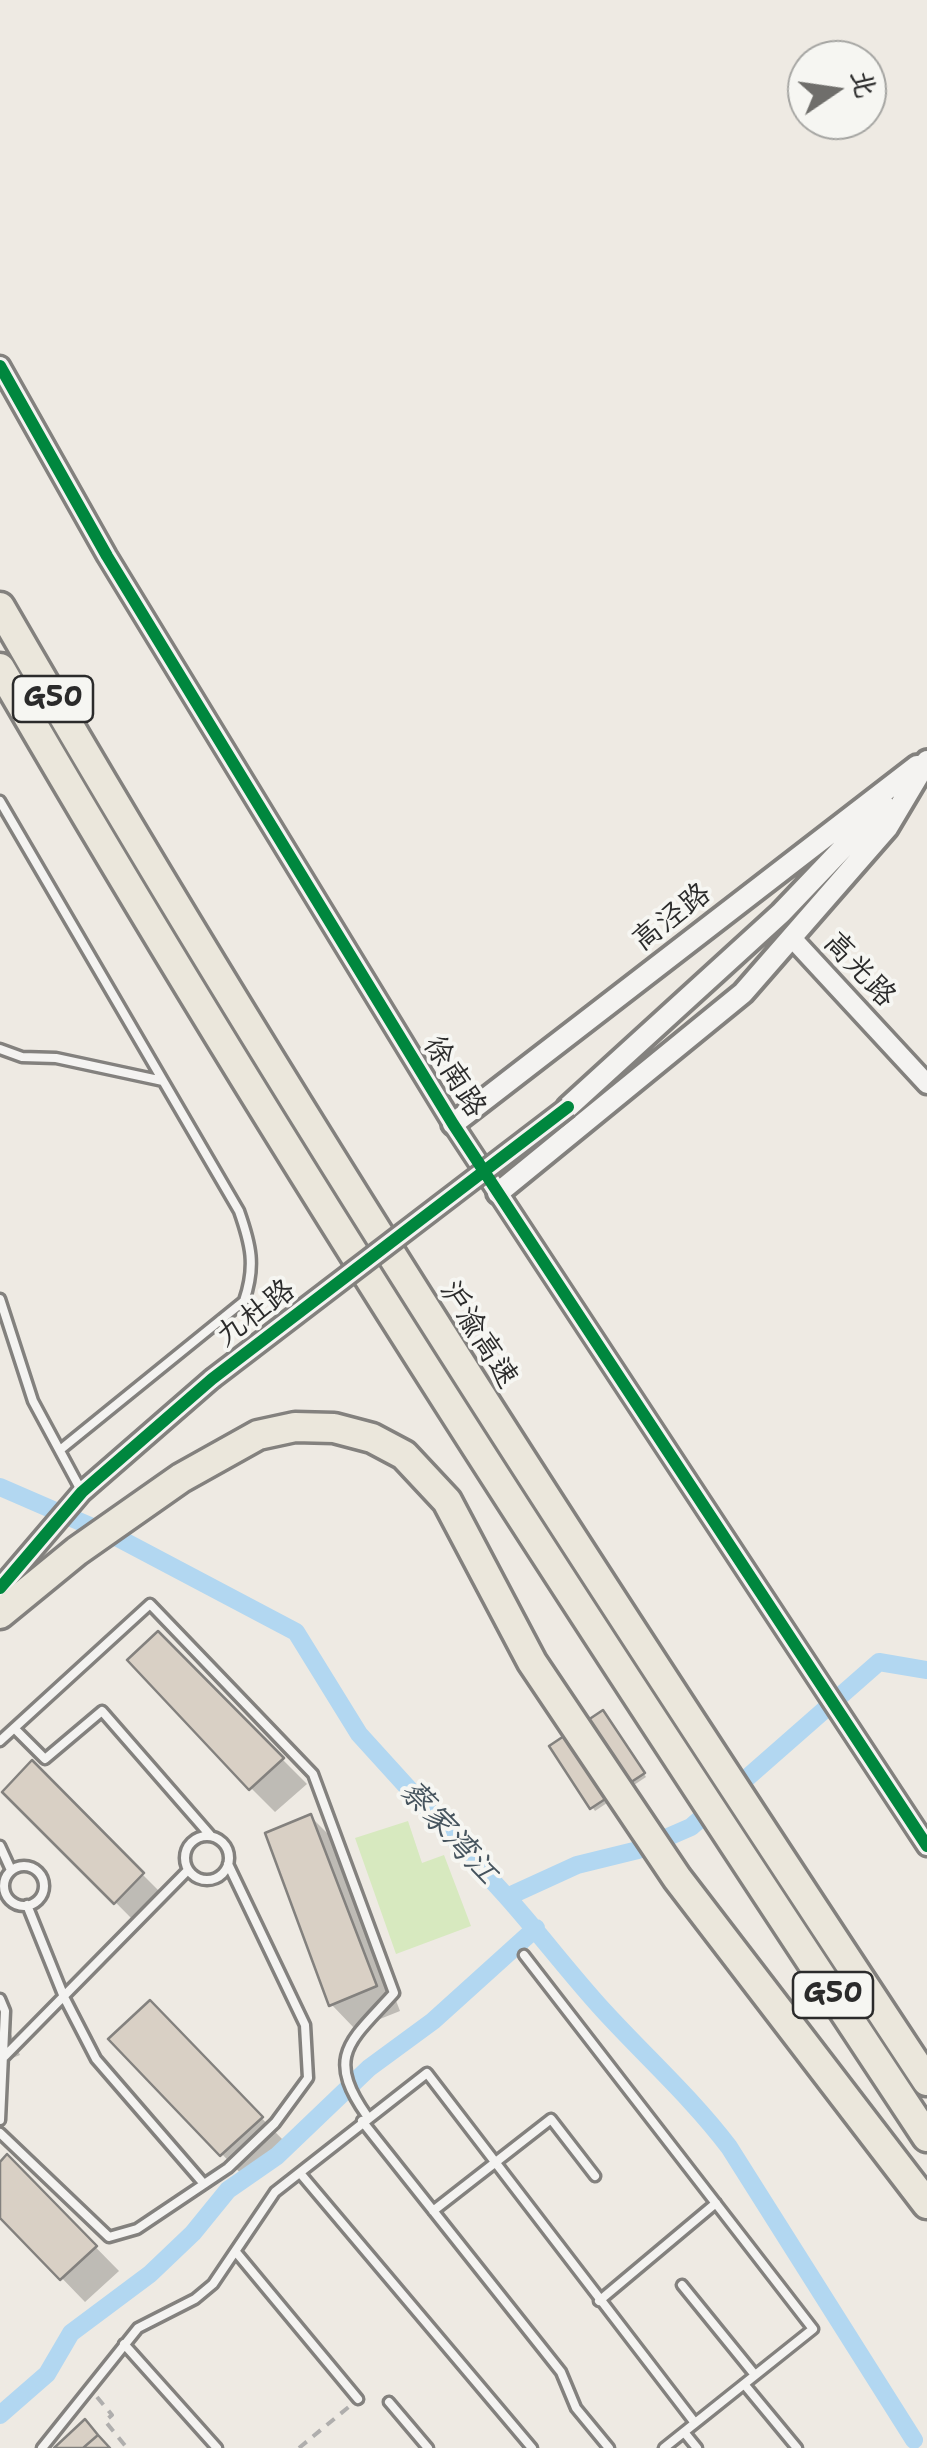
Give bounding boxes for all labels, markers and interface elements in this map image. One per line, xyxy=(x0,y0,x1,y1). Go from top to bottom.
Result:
north arrow xyxy=(787,40,887,140)
text: 北 xyxy=(843,66,886,102)
road number: G50 xyxy=(13,676,93,722)
street label: 高泾路 xyxy=(625,876,719,960)
street label: 高光路 xyxy=(815,925,903,1015)
street label: 徐南路 xyxy=(415,1029,493,1125)
street label: 九杜路 xyxy=(209,1273,303,1355)
street label: 沪渝高速 xyxy=(431,1275,525,1395)
water label: 蔡家湾江 xyxy=(391,1773,505,1893)
road number: G50 xyxy=(793,1972,873,2018)

